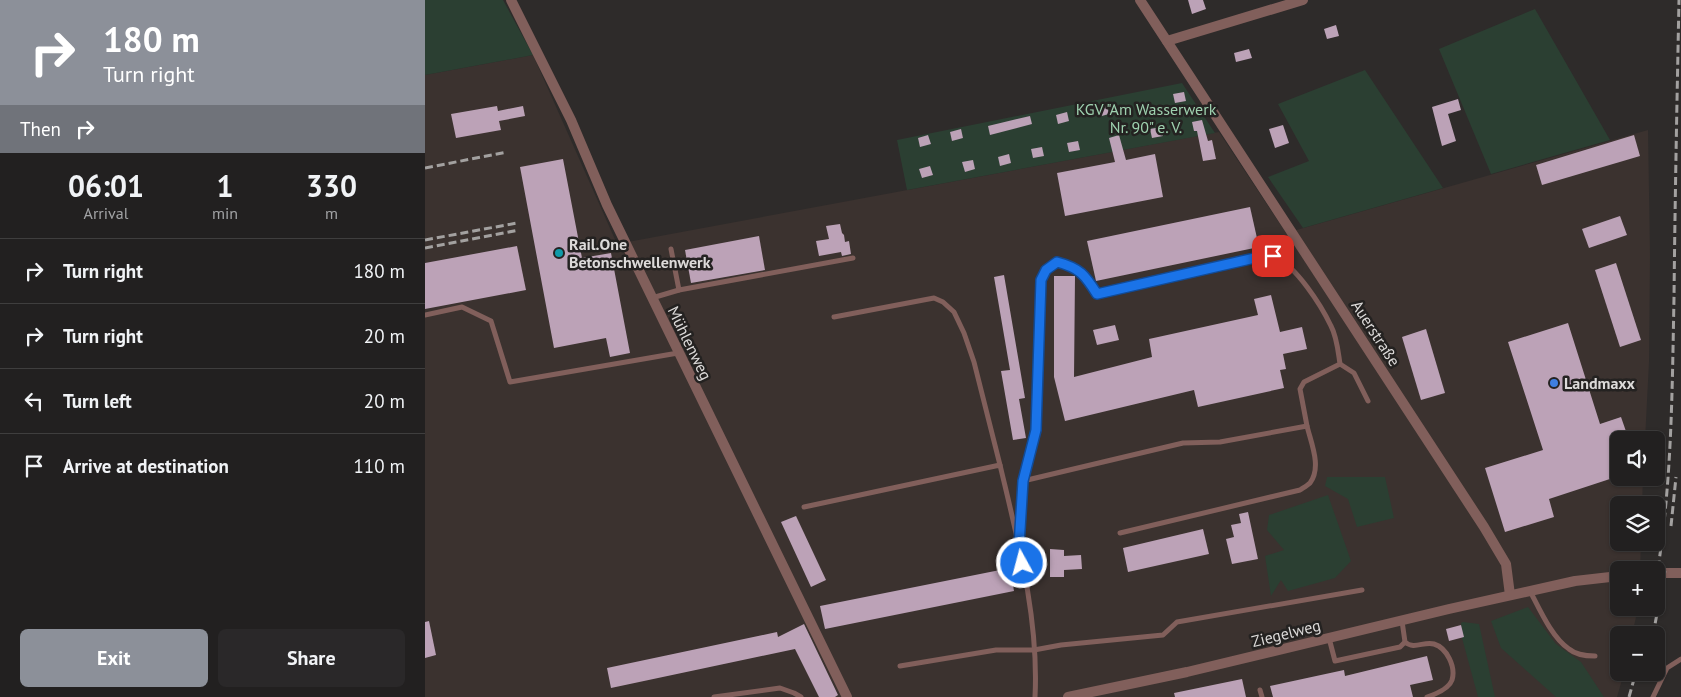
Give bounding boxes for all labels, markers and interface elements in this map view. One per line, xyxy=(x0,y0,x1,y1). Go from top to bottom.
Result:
text: 180 m xyxy=(103,16,200,62)
icon: right xyxy=(20,20,85,85)
text: Turn right xyxy=(103,60,195,88)
park label: KGV "Am Wasserwerk Nr. 90" e. V. xyxy=(1076,99,1217,137)
icon: right xyxy=(71,115,99,143)
text: Then xyxy=(20,117,61,141)
text: 06:01 xyxy=(68,166,144,205)
text: 1 xyxy=(217,166,234,205)
text: 330 xyxy=(306,166,357,205)
text: Arrival xyxy=(84,203,128,223)
text: min xyxy=(212,203,238,223)
text: m xyxy=(325,203,338,223)
place label: Rail.One Betonschwellenwerk xyxy=(569,234,711,272)
pin xyxy=(1252,235,1294,277)
icon: arrive xyxy=(1259,242,1287,270)
marker: Rail.One Betonschwellenwerk xyxy=(553,247,565,259)
icon: right xyxy=(20,257,48,285)
text: Turn right xyxy=(63,259,143,283)
text: 180 m xyxy=(353,259,405,283)
street label: Auerstraße xyxy=(1347,296,1405,370)
street label: Mühlenweg xyxy=(664,303,716,383)
icon: right xyxy=(20,322,48,350)
text: Turn right xyxy=(63,324,143,348)
text: 20 m xyxy=(364,324,405,348)
place label: Landmaxx xyxy=(1564,373,1636,393)
marker: Landmaxx xyxy=(1548,377,1560,389)
icon: left xyxy=(20,387,48,415)
text: Turn left xyxy=(63,389,132,413)
text: 20 m xyxy=(364,389,405,413)
map controls xyxy=(1610,431,1665,681)
button: sound xyxy=(1610,431,1665,486)
icon: arrive xyxy=(20,452,48,480)
text: Arrive at destination xyxy=(63,454,229,478)
text: 110 m xyxy=(353,454,405,478)
button: layers xyxy=(1610,496,1665,551)
position arrow xyxy=(995,536,1047,588)
button: + xyxy=(1610,561,1665,616)
street label: Ziegelweg xyxy=(1249,615,1323,651)
button: − xyxy=(1610,626,1665,681)
button: Exit xyxy=(20,629,208,687)
button: Share xyxy=(218,629,405,687)

